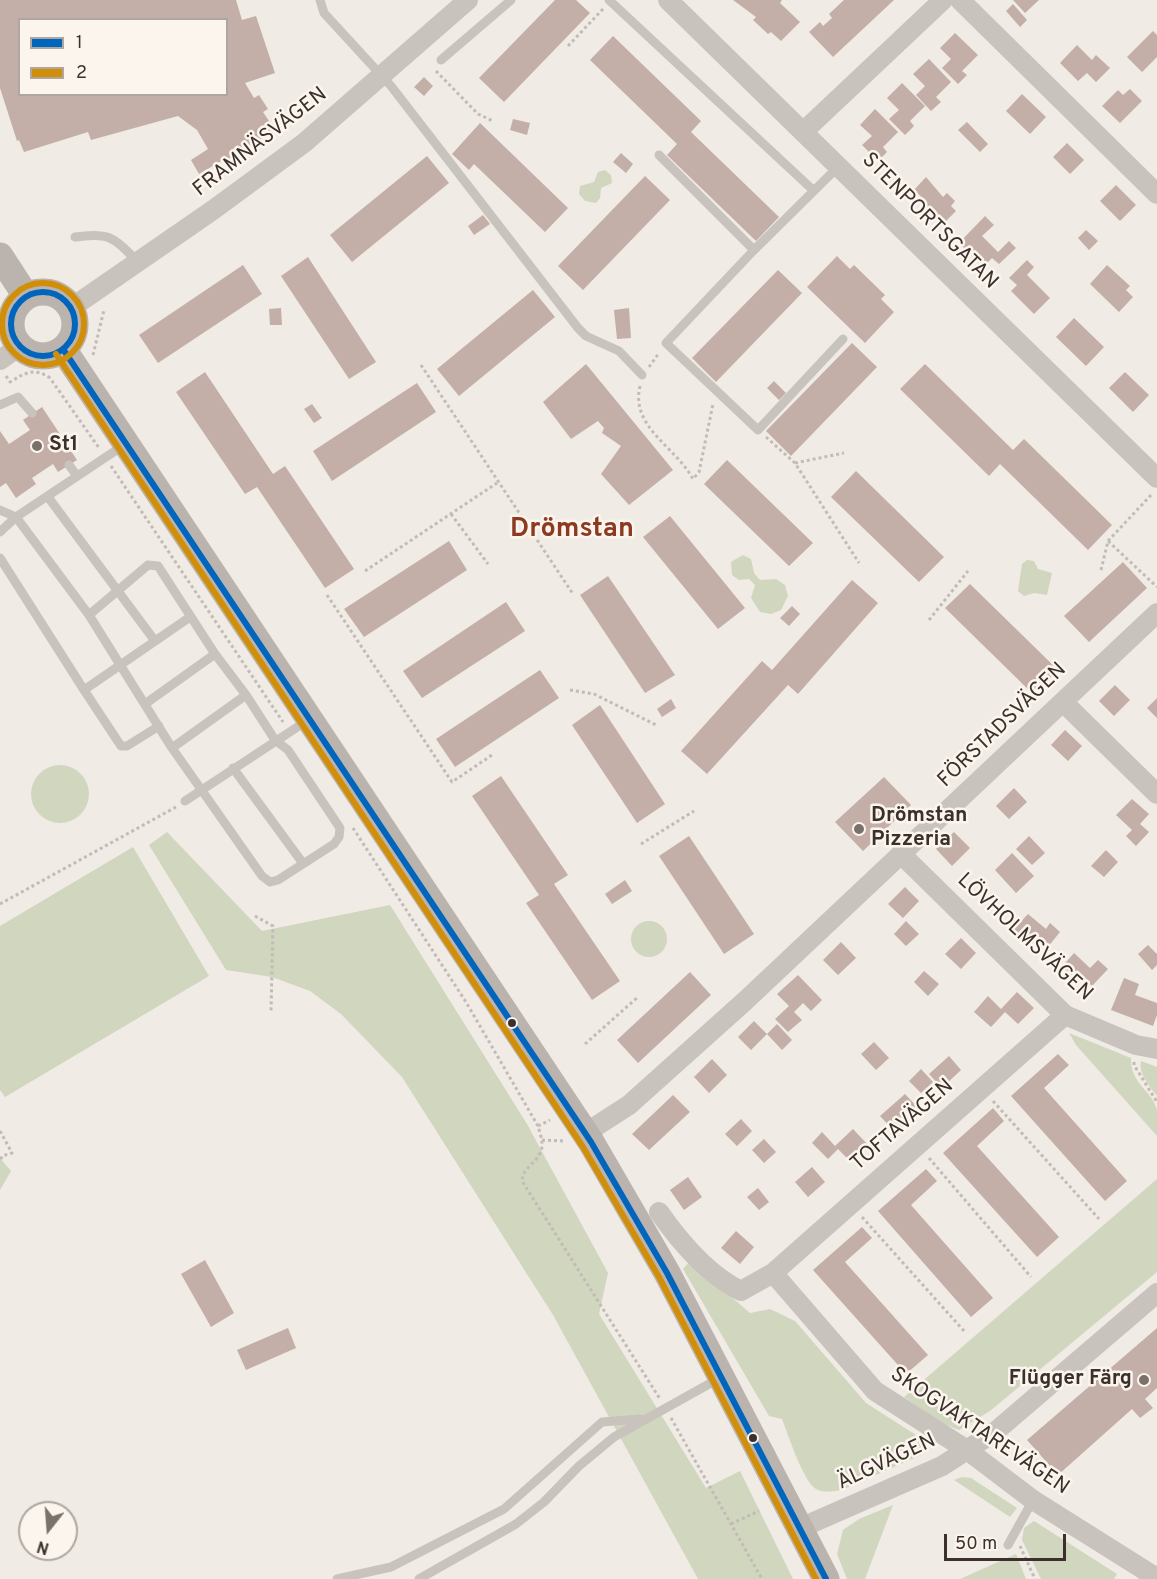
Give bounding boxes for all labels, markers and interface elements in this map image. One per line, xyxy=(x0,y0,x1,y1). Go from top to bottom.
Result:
legend xyxy=(18,18,228,96)
text: 1 xyxy=(76,32,83,55)
text: 2 xyxy=(76,62,87,85)
street label: FRAMNÄSVÄGEN xyxy=(189,83,333,203)
street label: STENPORTSGATAN xyxy=(856,149,1002,295)
place label: St1 xyxy=(49,433,78,459)
marker: St1 xyxy=(30,439,44,453)
district label: Drömstan xyxy=(510,515,634,547)
street label: FÖRSTADSVÄGEN xyxy=(934,658,1072,794)
place label: Drömstan Pizzeria xyxy=(871,804,967,854)
marker: Drömstan Pizzeria xyxy=(852,822,866,836)
street label: LÖVHOLMSVÄGEN xyxy=(951,869,1097,1007)
unlabelled marker xyxy=(506,1017,518,1029)
street label: TOFTAVÄGEN xyxy=(847,1075,959,1177)
street label: SKOGVAKTAREVÄGEN xyxy=(885,1363,1073,1501)
place label: Flügger Färg xyxy=(1009,1367,1132,1393)
marker: Flügger Färg xyxy=(1137,1373,1151,1387)
street label: ÄLGVÄGEN xyxy=(834,1429,940,1497)
unlabelled marker xyxy=(747,1432,759,1444)
north arrow xyxy=(18,1501,78,1561)
scale bar xyxy=(947,1522,1068,1560)
text: 50 m xyxy=(955,1533,997,1556)
text: N xyxy=(35,1535,52,1558)

